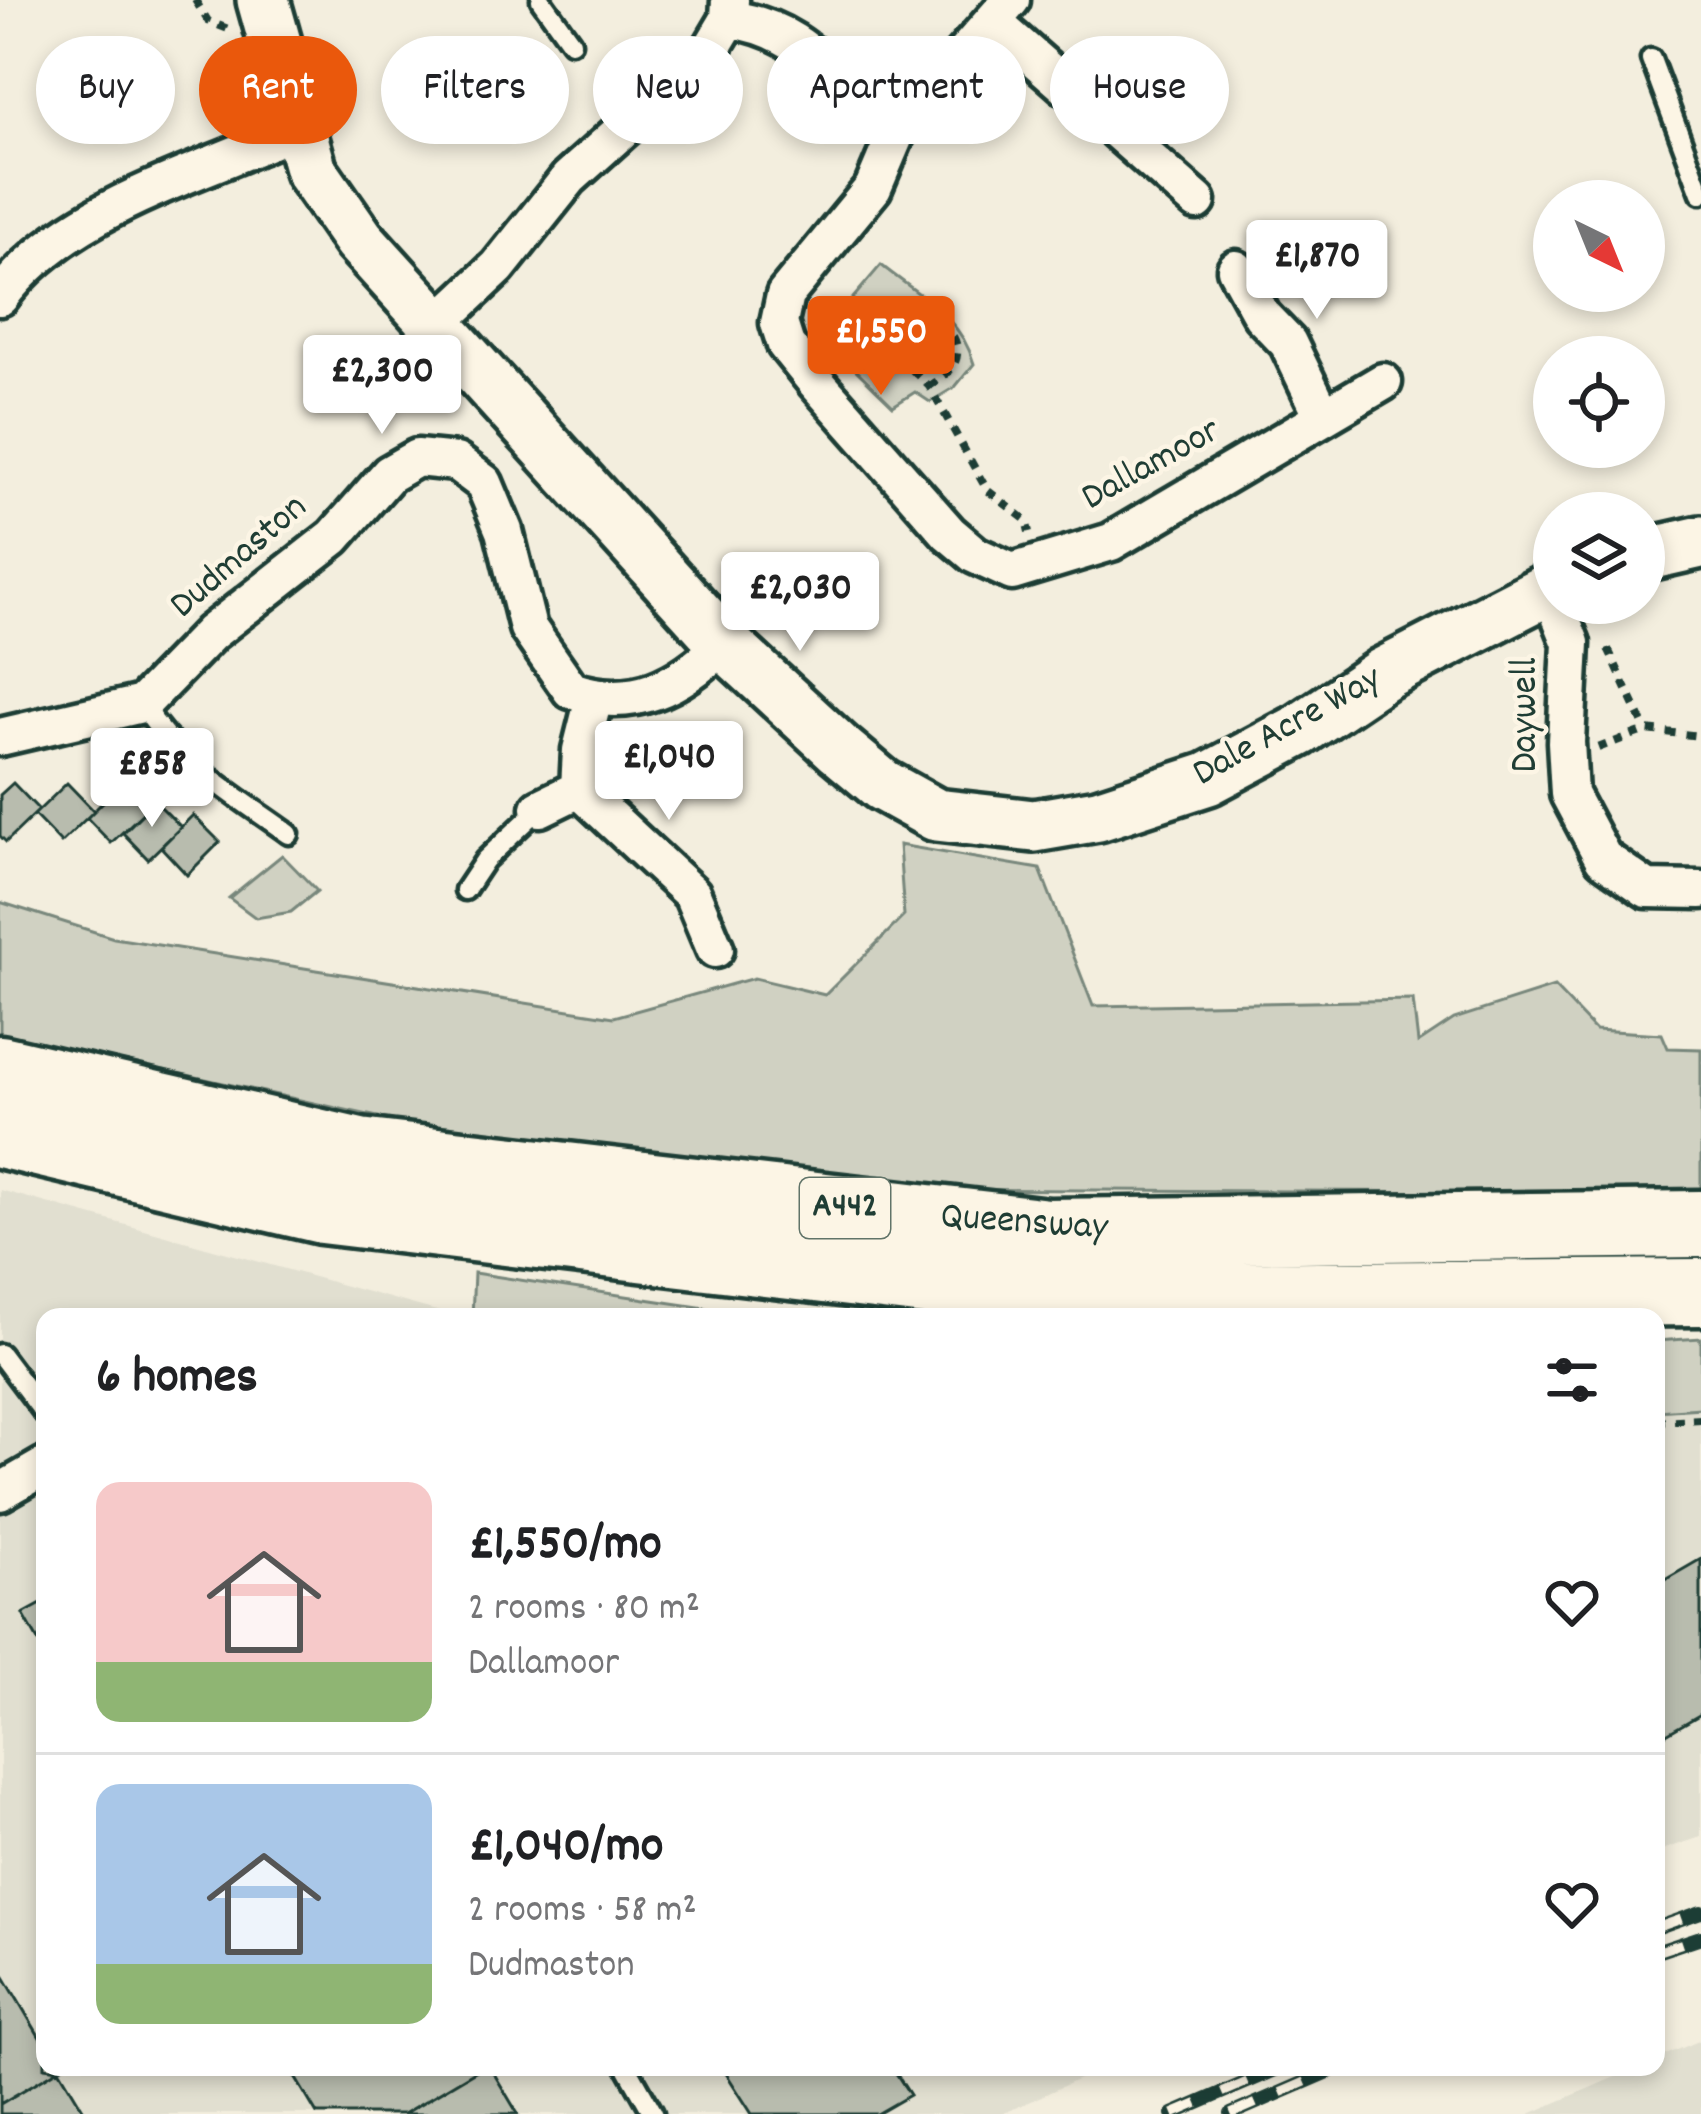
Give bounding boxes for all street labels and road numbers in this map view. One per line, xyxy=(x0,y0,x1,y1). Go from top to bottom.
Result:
street label: Dallamoor xyxy=(1073,405,1232,527)
street label: Dudmaston xyxy=(159,483,321,633)
street label: Dale Acre Way xyxy=(1184,653,1393,802)
street label: Daywell xyxy=(1500,657,1555,773)
road number: A442 xyxy=(800,1178,890,1238)
street label: Queensway xyxy=(939,1191,1111,1257)

